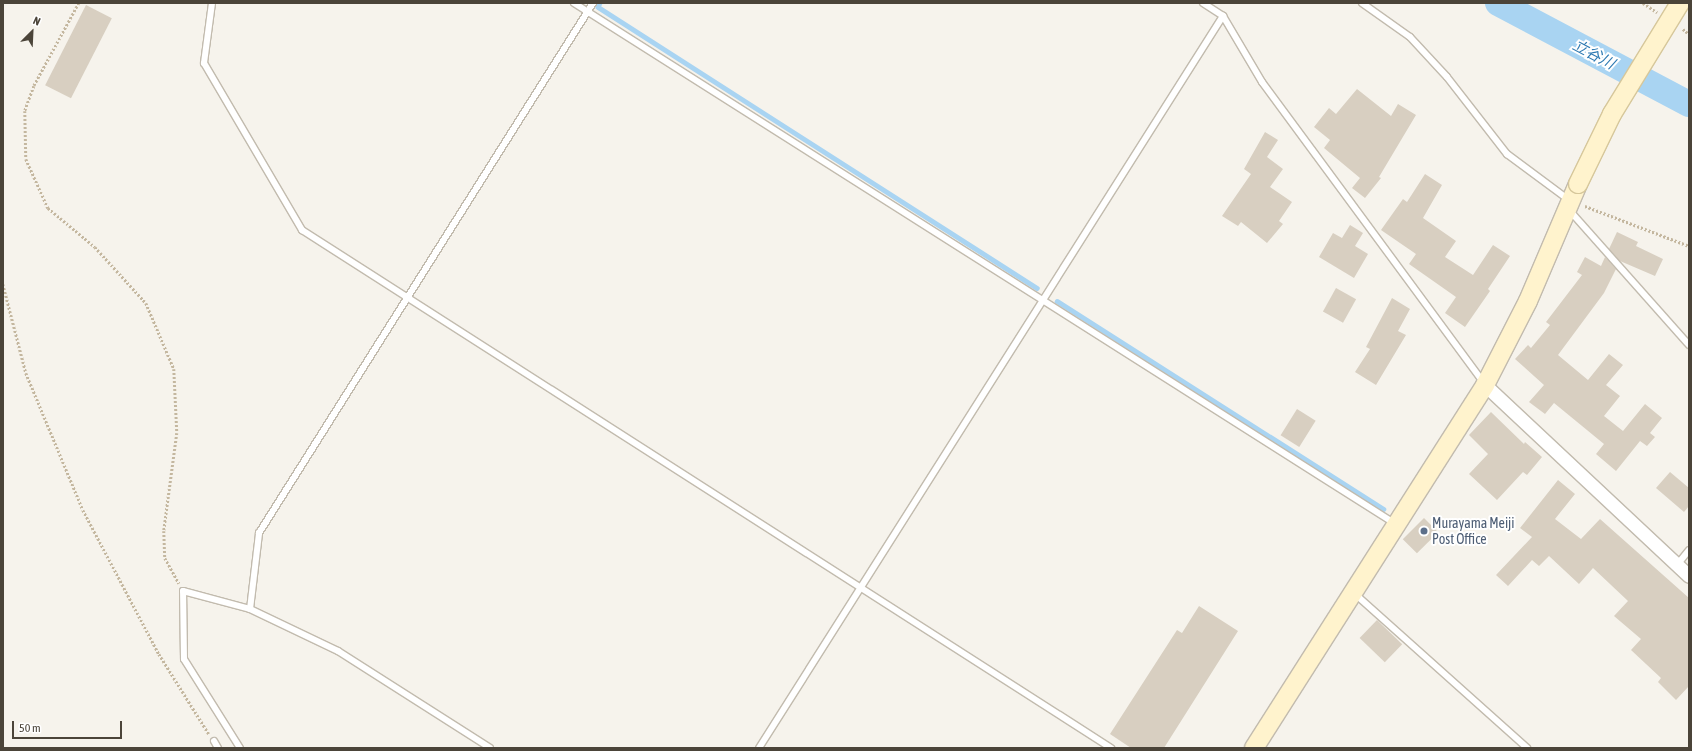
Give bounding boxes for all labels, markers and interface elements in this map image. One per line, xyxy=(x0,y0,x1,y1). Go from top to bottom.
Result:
north arrow xyxy=(12,12,52,52)
text: N xyxy=(31,14,42,28)
water label: 立谷川 xyxy=(1570,35,1618,73)
place label: Murayama Meiji Post Office xyxy=(1432,515,1515,548)
marker: Murayama Meiji Post Office xyxy=(1419,526,1429,536)
scale bar xyxy=(14,713,124,739)
text: 50 m xyxy=(19,721,41,735)

